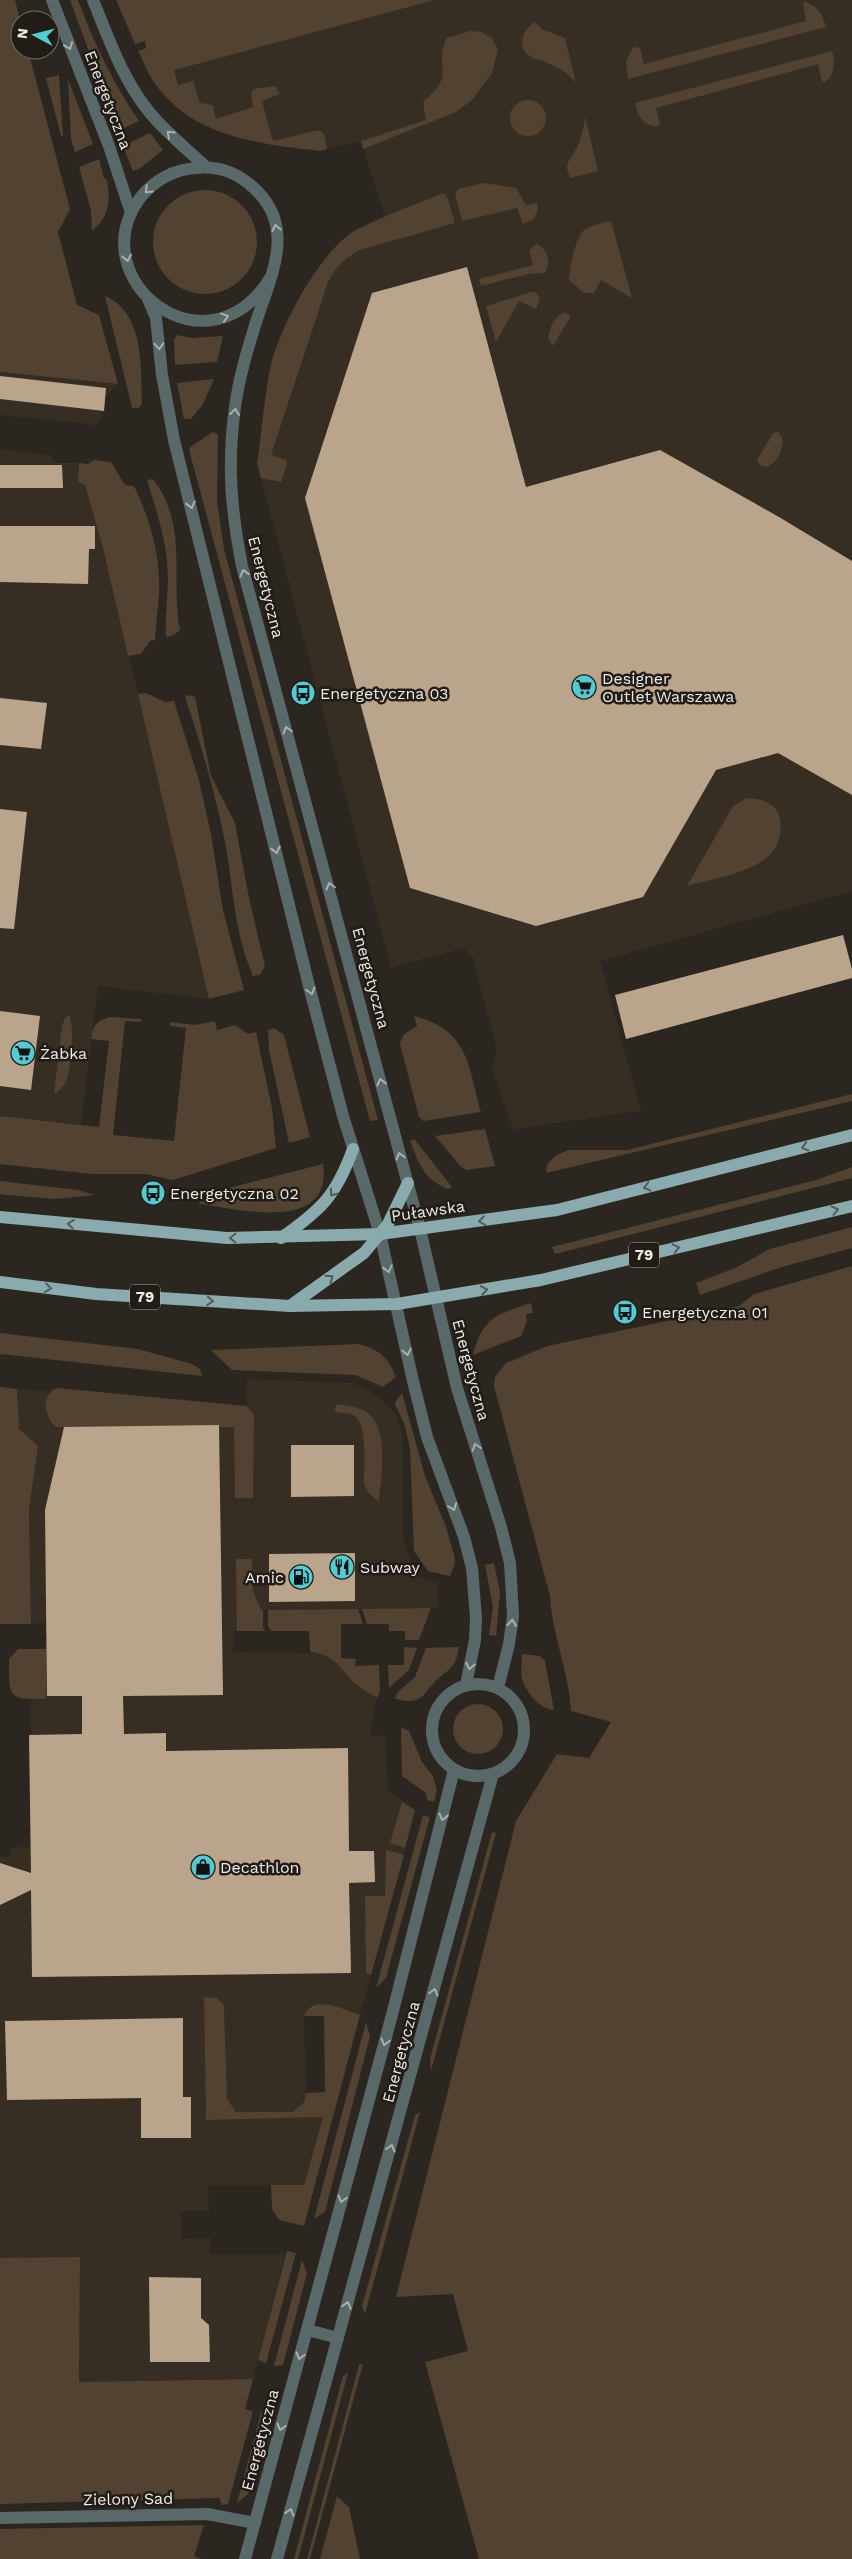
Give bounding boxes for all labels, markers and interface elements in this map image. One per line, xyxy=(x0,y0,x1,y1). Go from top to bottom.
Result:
north arrow xyxy=(10,10,60,60)
text: N xyxy=(14,27,31,40)
one-way arrow xyxy=(63,41,73,50)
street label: Energetyczna xyxy=(80,48,136,152)
one-way arrow xyxy=(167,131,176,140)
one-way arrow xyxy=(145,184,154,193)
one-way arrow xyxy=(271,223,282,232)
one-way arrow xyxy=(121,254,132,263)
one-way arrow xyxy=(221,312,229,322)
one-way arrow xyxy=(154,342,165,350)
one-way arrow xyxy=(229,408,240,416)
one-way arrow xyxy=(185,501,195,509)
street label: Energetyczna xyxy=(244,534,288,640)
one-way arrow xyxy=(239,568,250,577)
place label: Designer Outlet Warszawa xyxy=(602,669,734,706)
supermarket icon: Designer Outlet Warszawa xyxy=(571,674,597,700)
bus stop icon: Energetyczna 03 xyxy=(290,680,316,706)
place label: Energetyczna 03 xyxy=(320,684,448,703)
one-way arrow xyxy=(282,726,292,734)
one-way arrow xyxy=(270,846,281,855)
one-way arrow xyxy=(325,883,335,891)
street label: Energetyczna xyxy=(348,925,394,1031)
one-way arrow xyxy=(305,987,315,995)
supermarket icon: Żabka xyxy=(10,1040,36,1066)
place label: Żabka xyxy=(40,1044,87,1063)
one-way arrow xyxy=(376,1078,387,1087)
one-way arrow xyxy=(800,1141,809,1152)
one-way arrow xyxy=(396,1152,406,1161)
bus stop icon: Energetyczna 02 xyxy=(140,1180,166,1206)
one-way arrow xyxy=(644,1182,652,1192)
place label: Energetyczna 02 xyxy=(170,1184,299,1203)
one-way arrow xyxy=(330,1188,339,1197)
street label: Puławska xyxy=(390,1196,466,1226)
one-way arrow xyxy=(830,1205,839,1216)
one-way arrow xyxy=(478,1215,486,1226)
one-way arrow xyxy=(66,1219,74,1230)
one-way arrow xyxy=(228,1233,236,1243)
road number: 79 xyxy=(629,1242,659,1268)
one-way arrow xyxy=(672,1243,681,1254)
one-way arrow xyxy=(383,1265,393,1273)
one-way arrow xyxy=(324,1275,334,1284)
one-way arrow xyxy=(45,1282,53,1293)
road number: 79 xyxy=(130,1284,160,1310)
one-way arrow xyxy=(479,1286,488,1296)
one-way arrow xyxy=(207,1295,215,1306)
bus stop icon: Energetyczna 01 xyxy=(612,1299,638,1325)
place label: Energetyczna 01 xyxy=(642,1303,768,1322)
street label: Energetyczna xyxy=(448,1317,494,1423)
one-way arrow xyxy=(401,1348,411,1356)
one-way arrow xyxy=(472,1444,482,1452)
one-way arrow xyxy=(447,1503,457,1511)
restaurant icon: Subway xyxy=(329,1554,355,1580)
place label: Subway xyxy=(360,1558,421,1577)
fuel station icon: Amic xyxy=(288,1564,314,1590)
place label: Amic xyxy=(245,1568,284,1587)
one-way arrow xyxy=(506,1619,517,1627)
one-way arrow xyxy=(465,1662,475,1671)
one-way arrow xyxy=(439,1813,449,1821)
shop icon: Decathlon xyxy=(190,1854,216,1880)
place label: Decathlon xyxy=(220,1858,299,1877)
one-way arrow xyxy=(428,1987,439,1996)
street label: Energetyczna xyxy=(378,1999,424,2105)
one-way arrow xyxy=(380,2038,390,2046)
one-way arrow xyxy=(385,2144,396,2153)
one-way arrow xyxy=(337,2195,348,2203)
one-way arrow xyxy=(342,2301,352,2309)
one-way arrow xyxy=(296,2351,306,2360)
street label: Energetyczna xyxy=(237,2387,283,2493)
one-way arrow xyxy=(276,2422,286,2430)
street label: Zielony Sad xyxy=(83,2489,173,2509)
one-way arrow xyxy=(284,2508,294,2517)

